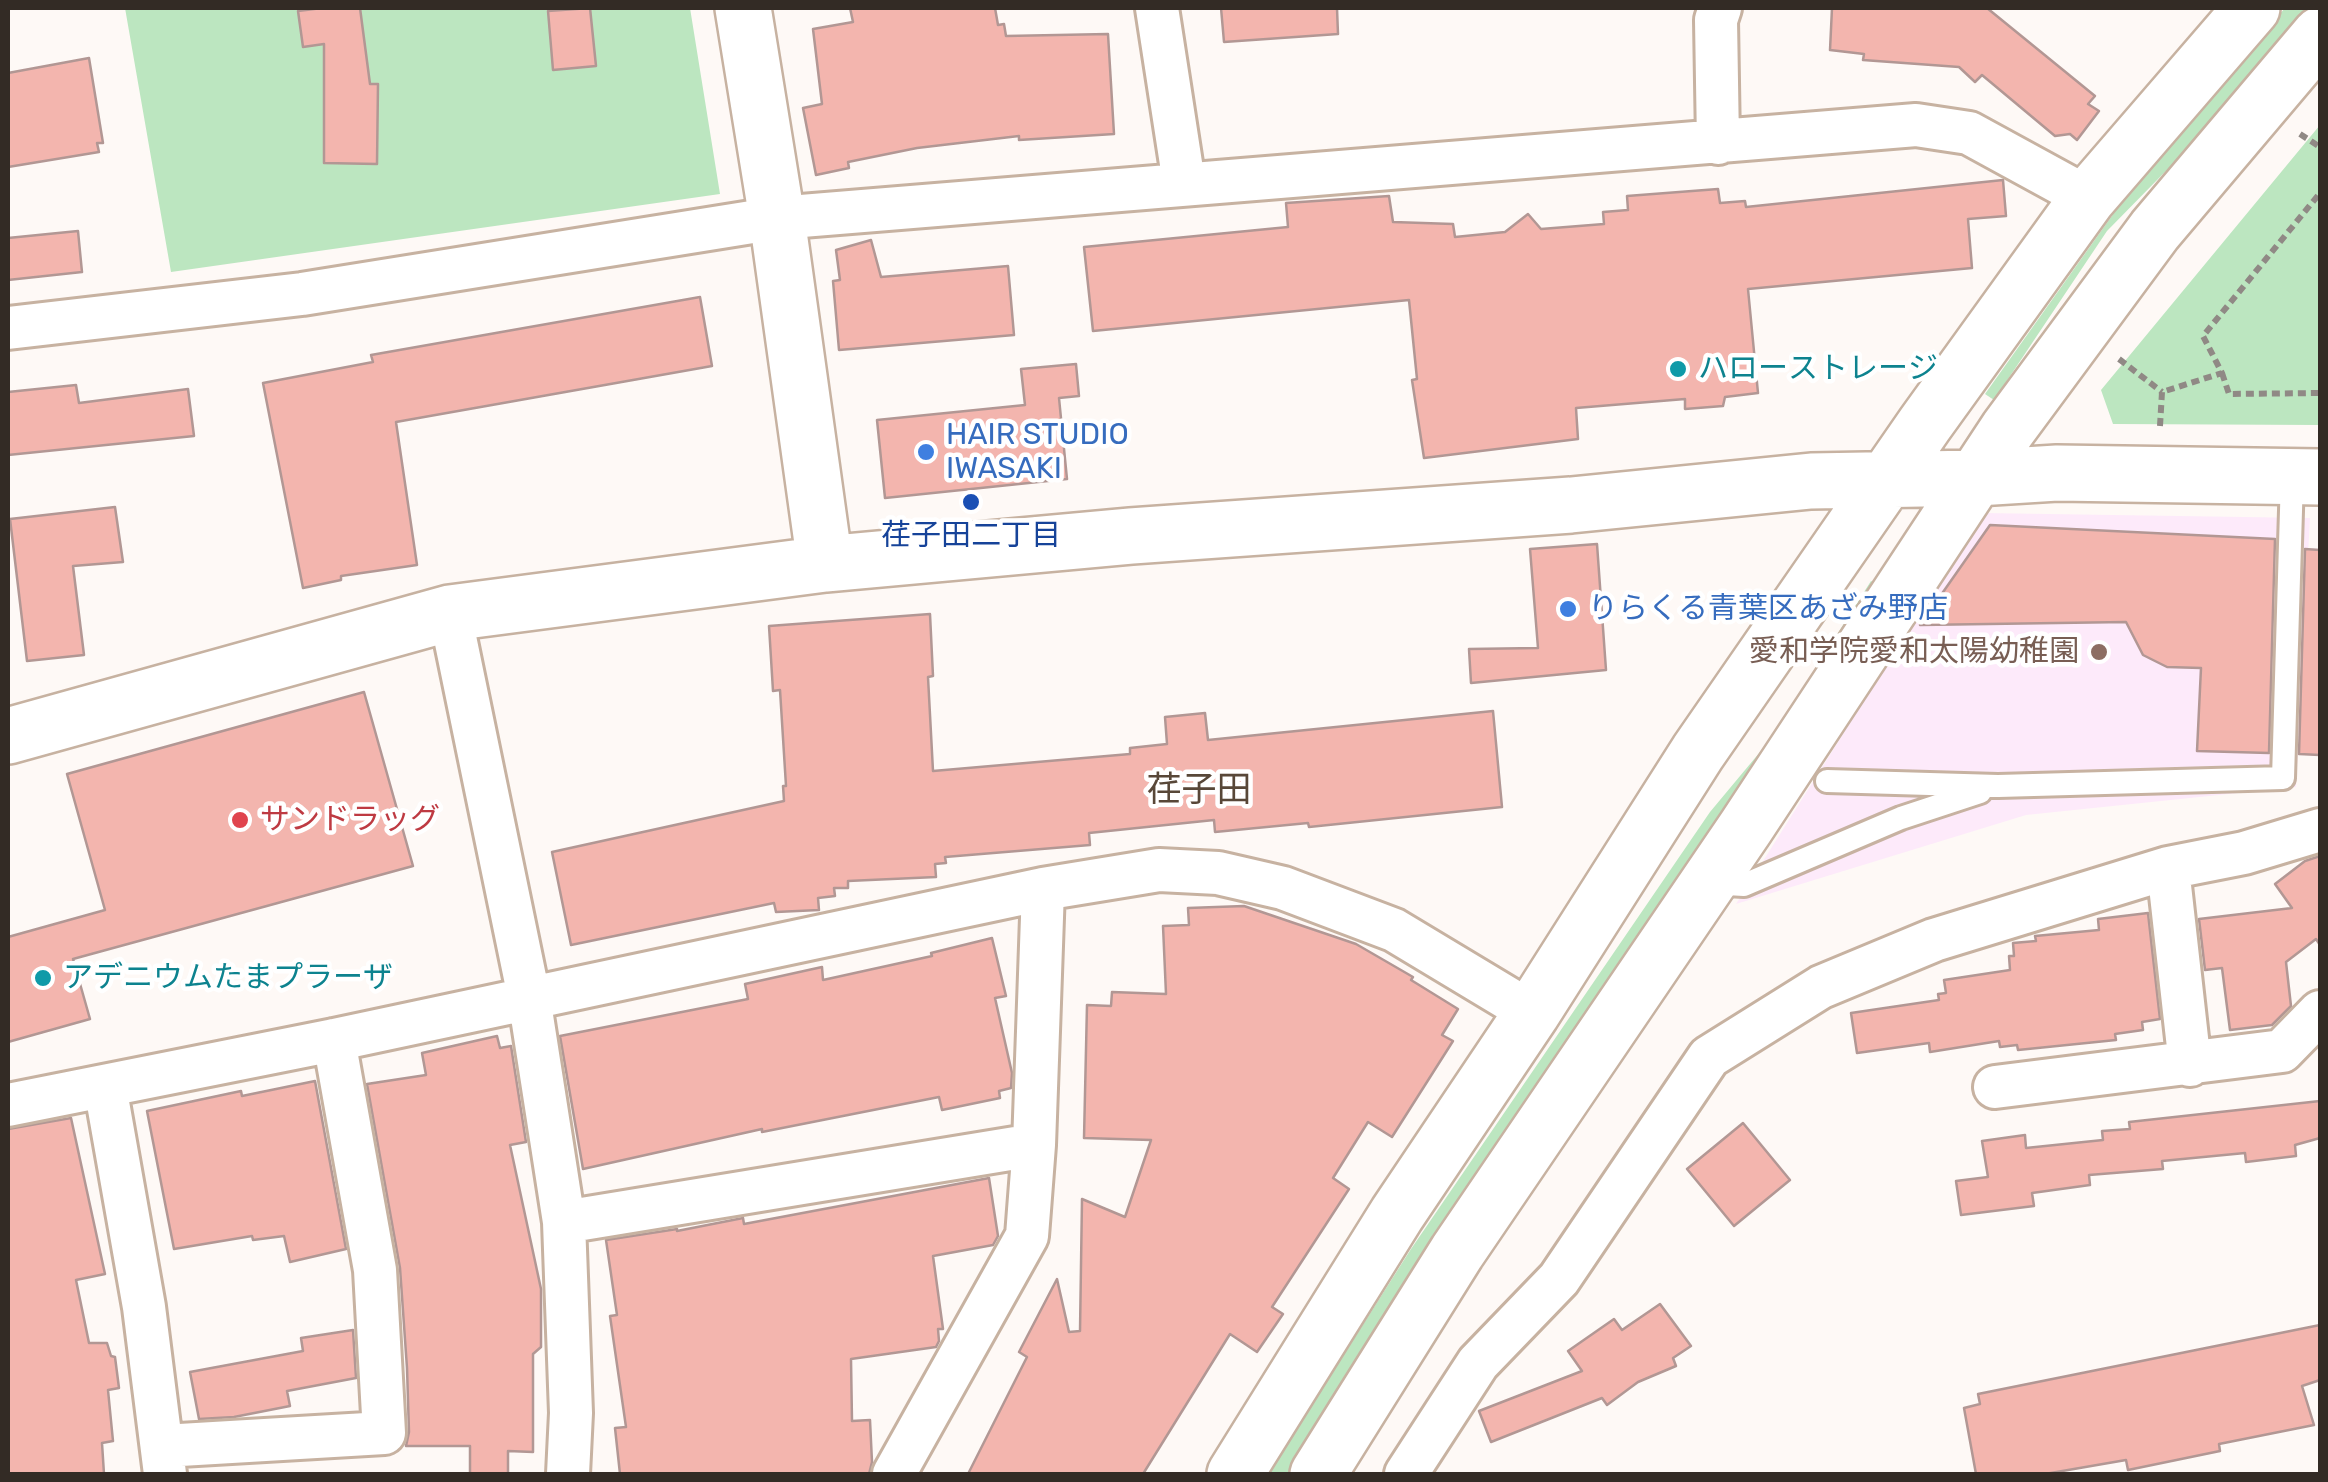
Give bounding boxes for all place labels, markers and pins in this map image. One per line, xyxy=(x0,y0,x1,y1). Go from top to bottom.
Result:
place label: ハローストレージ xyxy=(1698,351,1938,387)
marker: ハローストレージ xyxy=(1667,358,1689,380)
place label: HAIR STUDIO IWASAKI xyxy=(946,417,1129,488)
marker: HAIR STUDIO IWASAKI xyxy=(915,441,937,463)
marker: 荏子田二丁目 xyxy=(960,491,982,513)
place label: 荏子田二丁目 xyxy=(881,518,1061,554)
place label: りらくる青葉区あざみ野店 xyxy=(1588,591,1948,627)
marker: りらくる青葉区あざみ野店 xyxy=(1557,598,1579,620)
place label: 愛和学院愛和太陽幼稚園 xyxy=(1749,634,2079,670)
marker: 愛和学院愛和太陽幼稚園 xyxy=(2088,641,2110,663)
place label: サンドラッグ xyxy=(260,802,440,838)
marker: サンドラッグ xyxy=(229,809,251,831)
place label: アデニウムたまプラーザ xyxy=(63,960,393,996)
marker: アデニウムたまプラーザ xyxy=(32,967,54,989)

